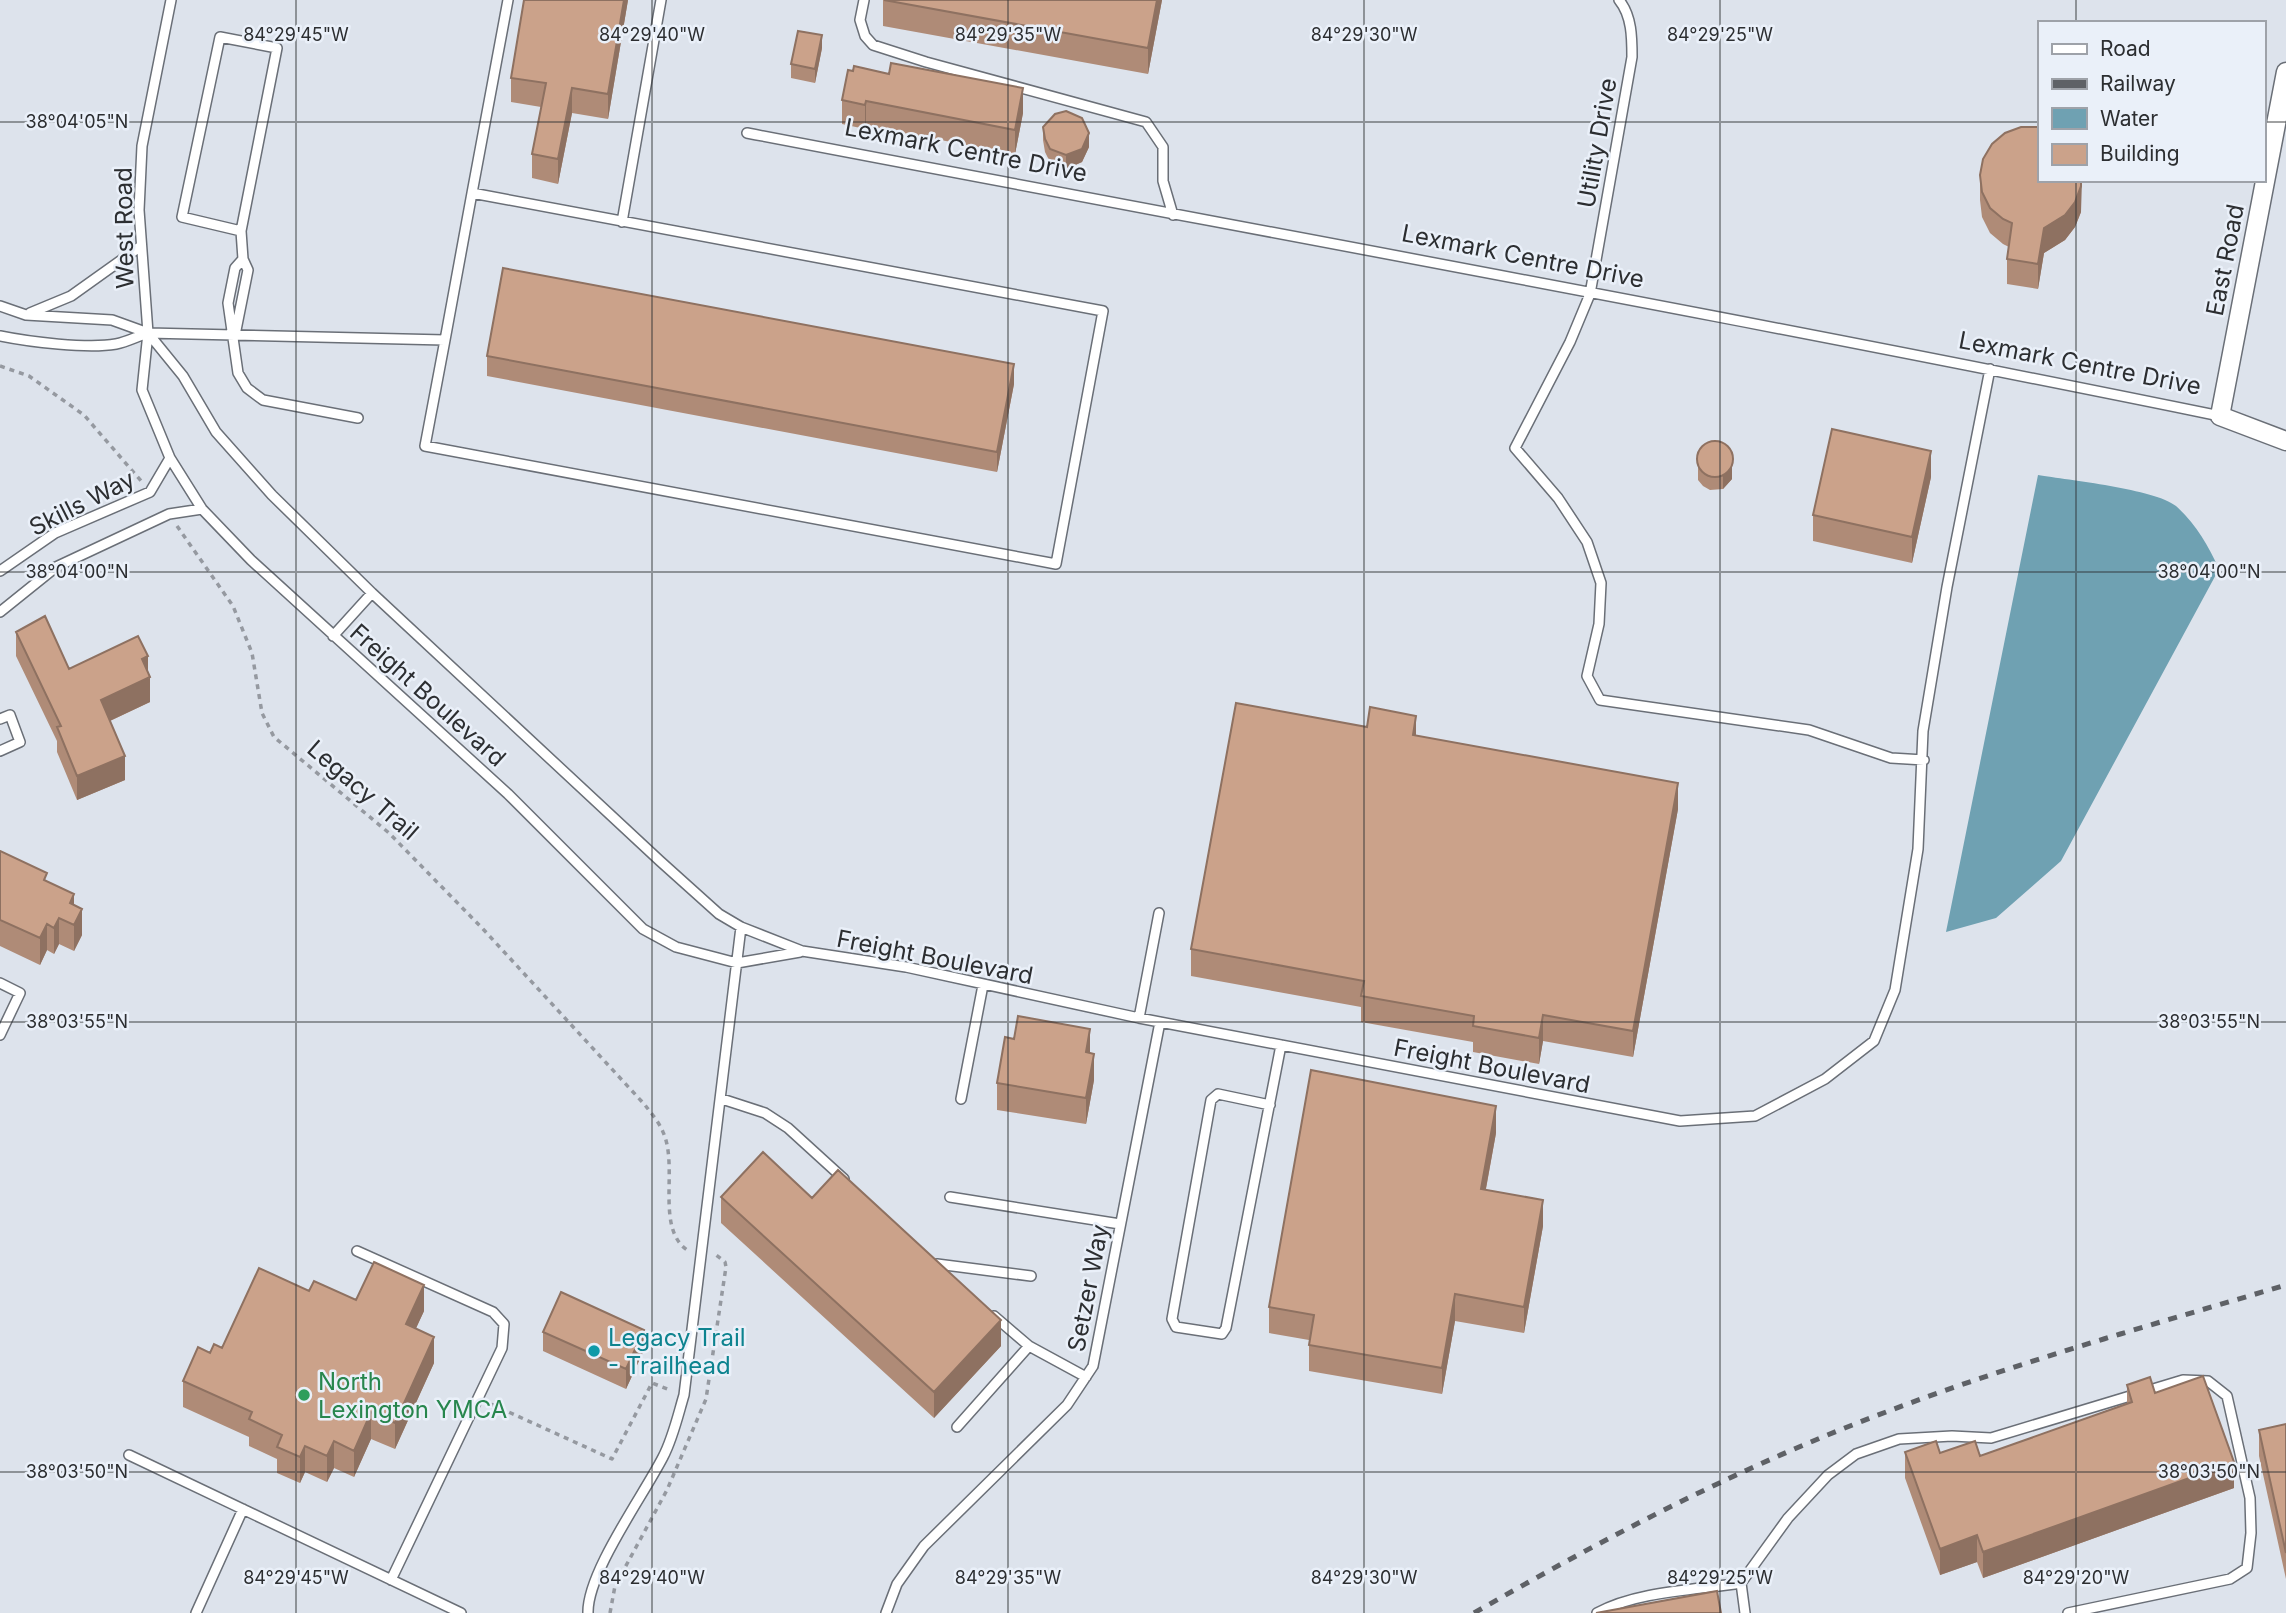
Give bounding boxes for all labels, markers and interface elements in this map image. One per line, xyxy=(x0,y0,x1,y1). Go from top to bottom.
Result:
legend xyxy=(2038,21,2265,182)
text: 84°29'45"W xyxy=(243,24,349,45)
text: 84°29'40"W xyxy=(599,24,705,45)
text: 84°29'35"W xyxy=(955,24,1061,45)
text: 84°29'30"W xyxy=(1311,24,1418,45)
text: 84°29'25"W xyxy=(1667,24,1773,45)
text: Road xyxy=(2100,36,2151,61)
text: Railway xyxy=(2100,71,2176,96)
street label: Utility Drive xyxy=(1571,76,1623,210)
text: Water xyxy=(2100,106,2158,131)
text: 38°04'05"N xyxy=(26,111,128,132)
street label: Lexmark Centre Drive xyxy=(842,112,1090,188)
text: Building xyxy=(2100,141,2180,166)
street label: West Road xyxy=(108,167,140,289)
street label: East Road xyxy=(2200,202,2250,318)
street label: Lexmark Centre Drive xyxy=(1399,218,1647,294)
street label: Lexmark Centre Drive xyxy=(1956,325,2204,401)
street label: Skills Way xyxy=(24,464,140,542)
text: 38°04'00"N xyxy=(25,561,129,582)
text: 38°04'00"N xyxy=(2157,561,2261,582)
street label: Freight Boulevard xyxy=(344,618,512,772)
street label: Legacy Trail xyxy=(302,734,424,846)
street label: Freight Boulevard xyxy=(834,924,1036,990)
text: 38°03'55"N xyxy=(26,1011,128,1032)
text: 38°03'55"N xyxy=(2158,1011,2260,1032)
street label: Freight Boulevard xyxy=(1391,1033,1593,1099)
street label: Setzer Way xyxy=(1061,1222,1115,1354)
place label: Legacy Trail - Trailhead xyxy=(608,1323,746,1380)
marker: Legacy Trail - Trailhead xyxy=(586,1343,602,1359)
place label: North Lexington YMCA xyxy=(318,1367,507,1424)
marker: North Lexington YMCA xyxy=(296,1387,312,1403)
text: 38°03'50"N xyxy=(26,1461,128,1482)
text: 38°03'50"N xyxy=(2158,1461,2260,1482)
text: 84°29'45"W xyxy=(243,1567,349,1588)
text: 84°29'40"W xyxy=(599,1567,705,1588)
text: 84°29'35"W xyxy=(955,1567,1061,1588)
text: 84°29'30"W xyxy=(1311,1567,1418,1588)
text: 84°29'25"W xyxy=(1667,1567,1773,1588)
text: 84°29'20"W xyxy=(2023,1567,2130,1588)

